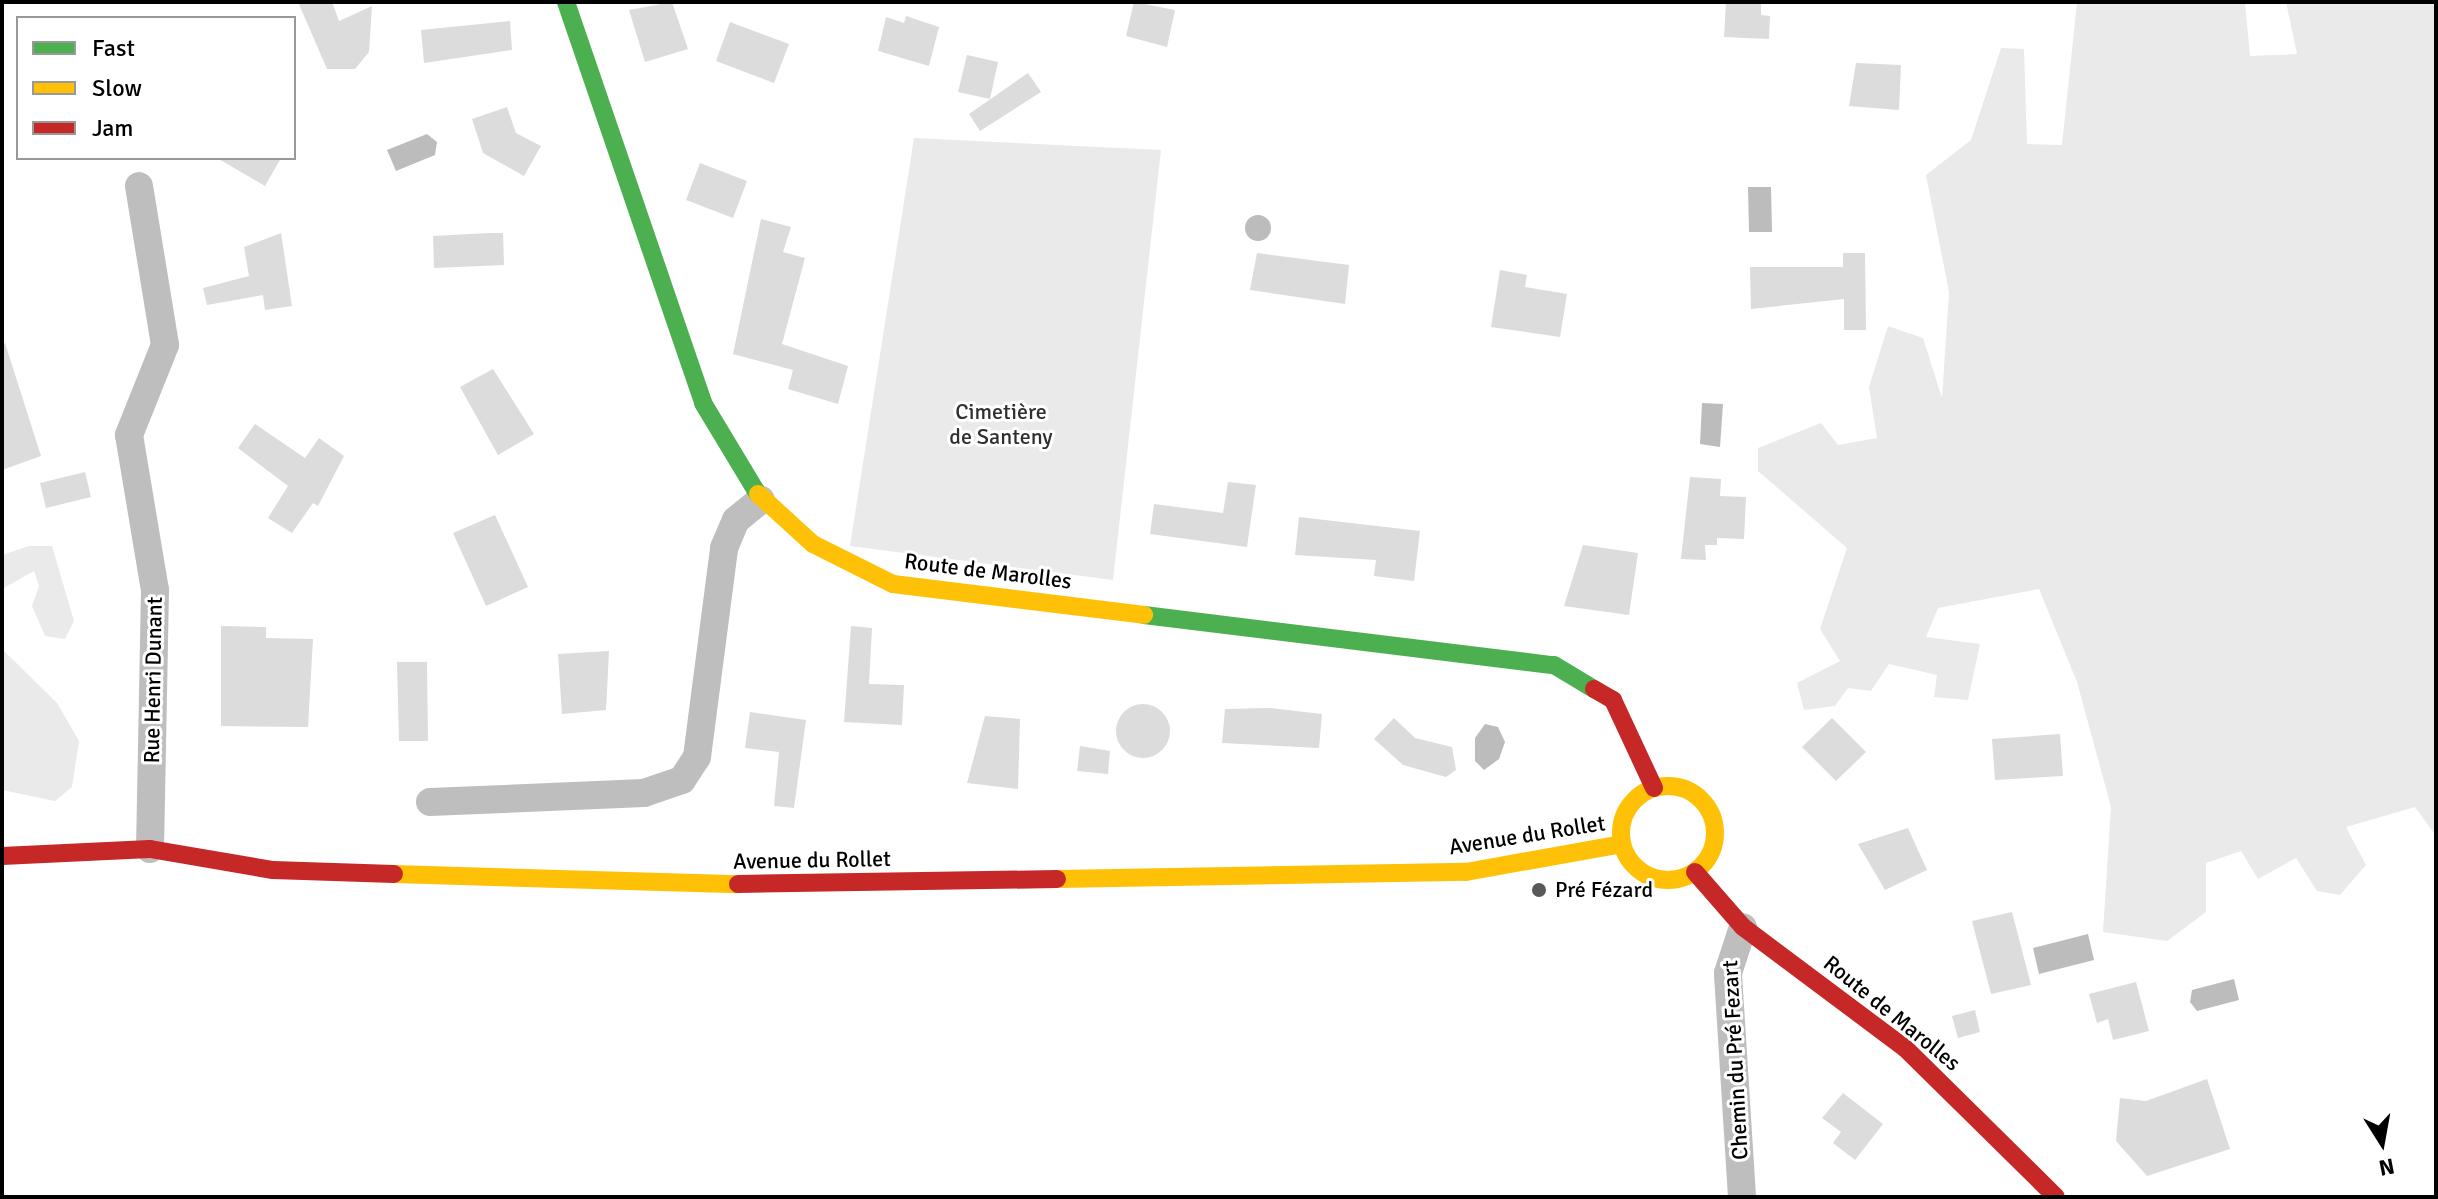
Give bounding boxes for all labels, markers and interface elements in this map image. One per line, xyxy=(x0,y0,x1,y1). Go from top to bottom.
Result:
legend xyxy=(16,16,296,160)
text: Fast xyxy=(92,33,135,63)
text: Slow xyxy=(92,73,142,103)
text: Jam xyxy=(92,113,133,143)
park label: Cimetière de Santeny xyxy=(949,398,1053,450)
street label: Route de Marolles xyxy=(903,548,1073,594)
street label: Rue Henri Dunant xyxy=(138,596,168,764)
street label: Avenue du Rollet xyxy=(1447,810,1607,860)
street label: Avenue du Rollet xyxy=(733,845,891,875)
place label: Pré Fézard xyxy=(1555,877,1653,903)
marker: Pré Fézard xyxy=(1530,881,1548,899)
street label: Route de Marolles xyxy=(1818,950,1966,1076)
street label: Chemin du Pré Fezart xyxy=(1717,960,1753,1160)
north arrow xyxy=(2342,1103,2422,1183)
text: N xyxy=(2377,1152,2397,1182)

